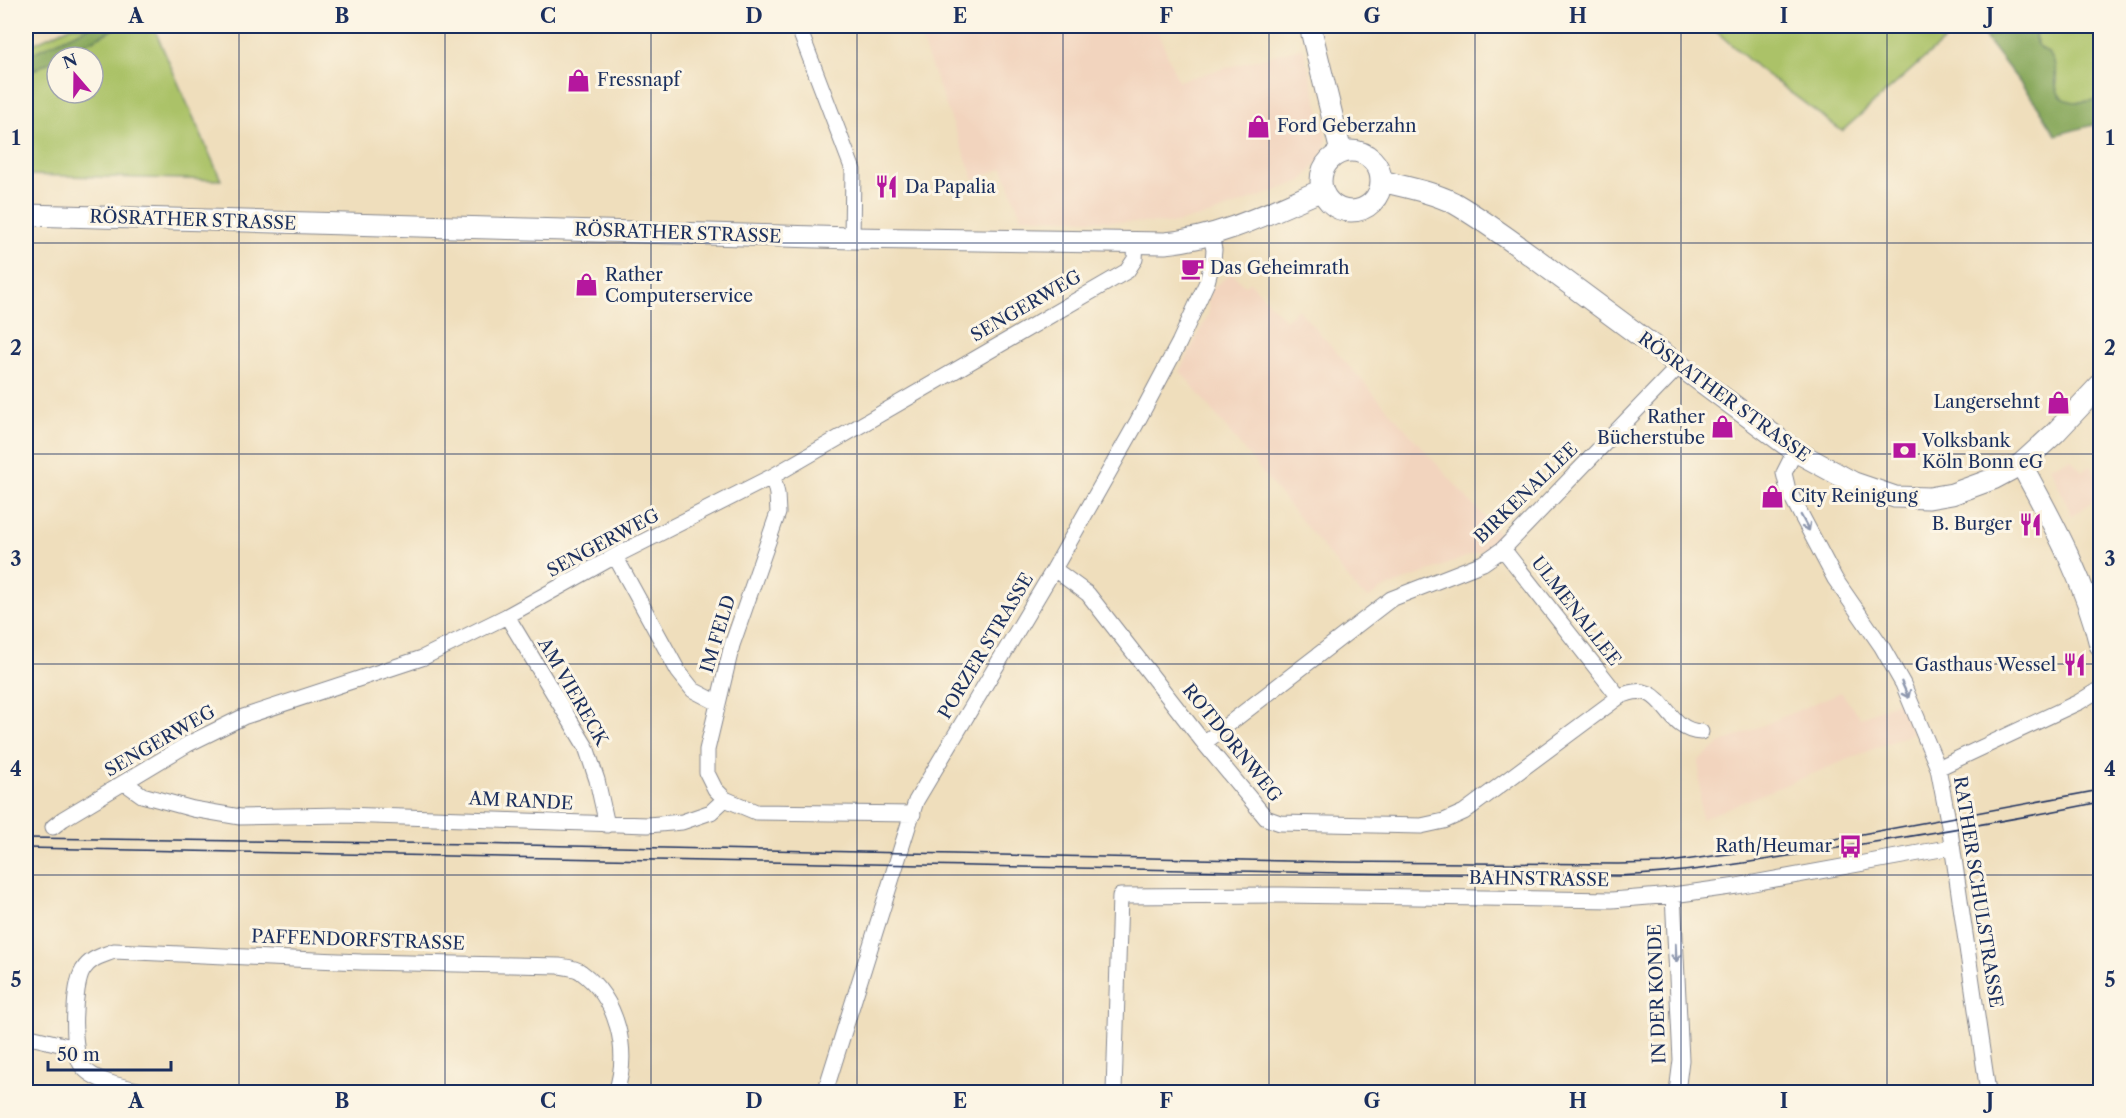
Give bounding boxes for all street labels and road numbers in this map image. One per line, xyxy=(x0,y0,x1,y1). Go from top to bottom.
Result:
street label: RÖSRATHER STRASSE xyxy=(89,204,297,235)
street label: RÖSRATHER STRASSE xyxy=(574,217,782,248)
street label: SENGERWEG xyxy=(967,265,1086,346)
street label: RÖSRATHER STRASSE xyxy=(1634,326,1815,467)
street label: BIRKENALLEE xyxy=(1470,438,1582,548)
street label: SENGERWEG xyxy=(543,504,663,582)
street label: ULMENALLEE xyxy=(1526,552,1626,670)
street label: PORZER STRASSE xyxy=(934,569,1038,723)
street label: IM FELD xyxy=(696,592,740,676)
street label: AM VIERECK xyxy=(533,633,613,751)
street label: ROTDORNWEG xyxy=(1178,680,1287,807)
street label: SENGERWEG xyxy=(101,700,220,781)
street label: RATHER SCHULSTRASSE xyxy=(1949,775,2007,1009)
street label: AM RANDE xyxy=(467,787,574,815)
street label: BAHNSTRASSE xyxy=(1469,867,1609,891)
street label: IN DER KONDE xyxy=(1644,924,1670,1064)
street label: PAFFENDORFSTRASSE xyxy=(251,925,465,955)

